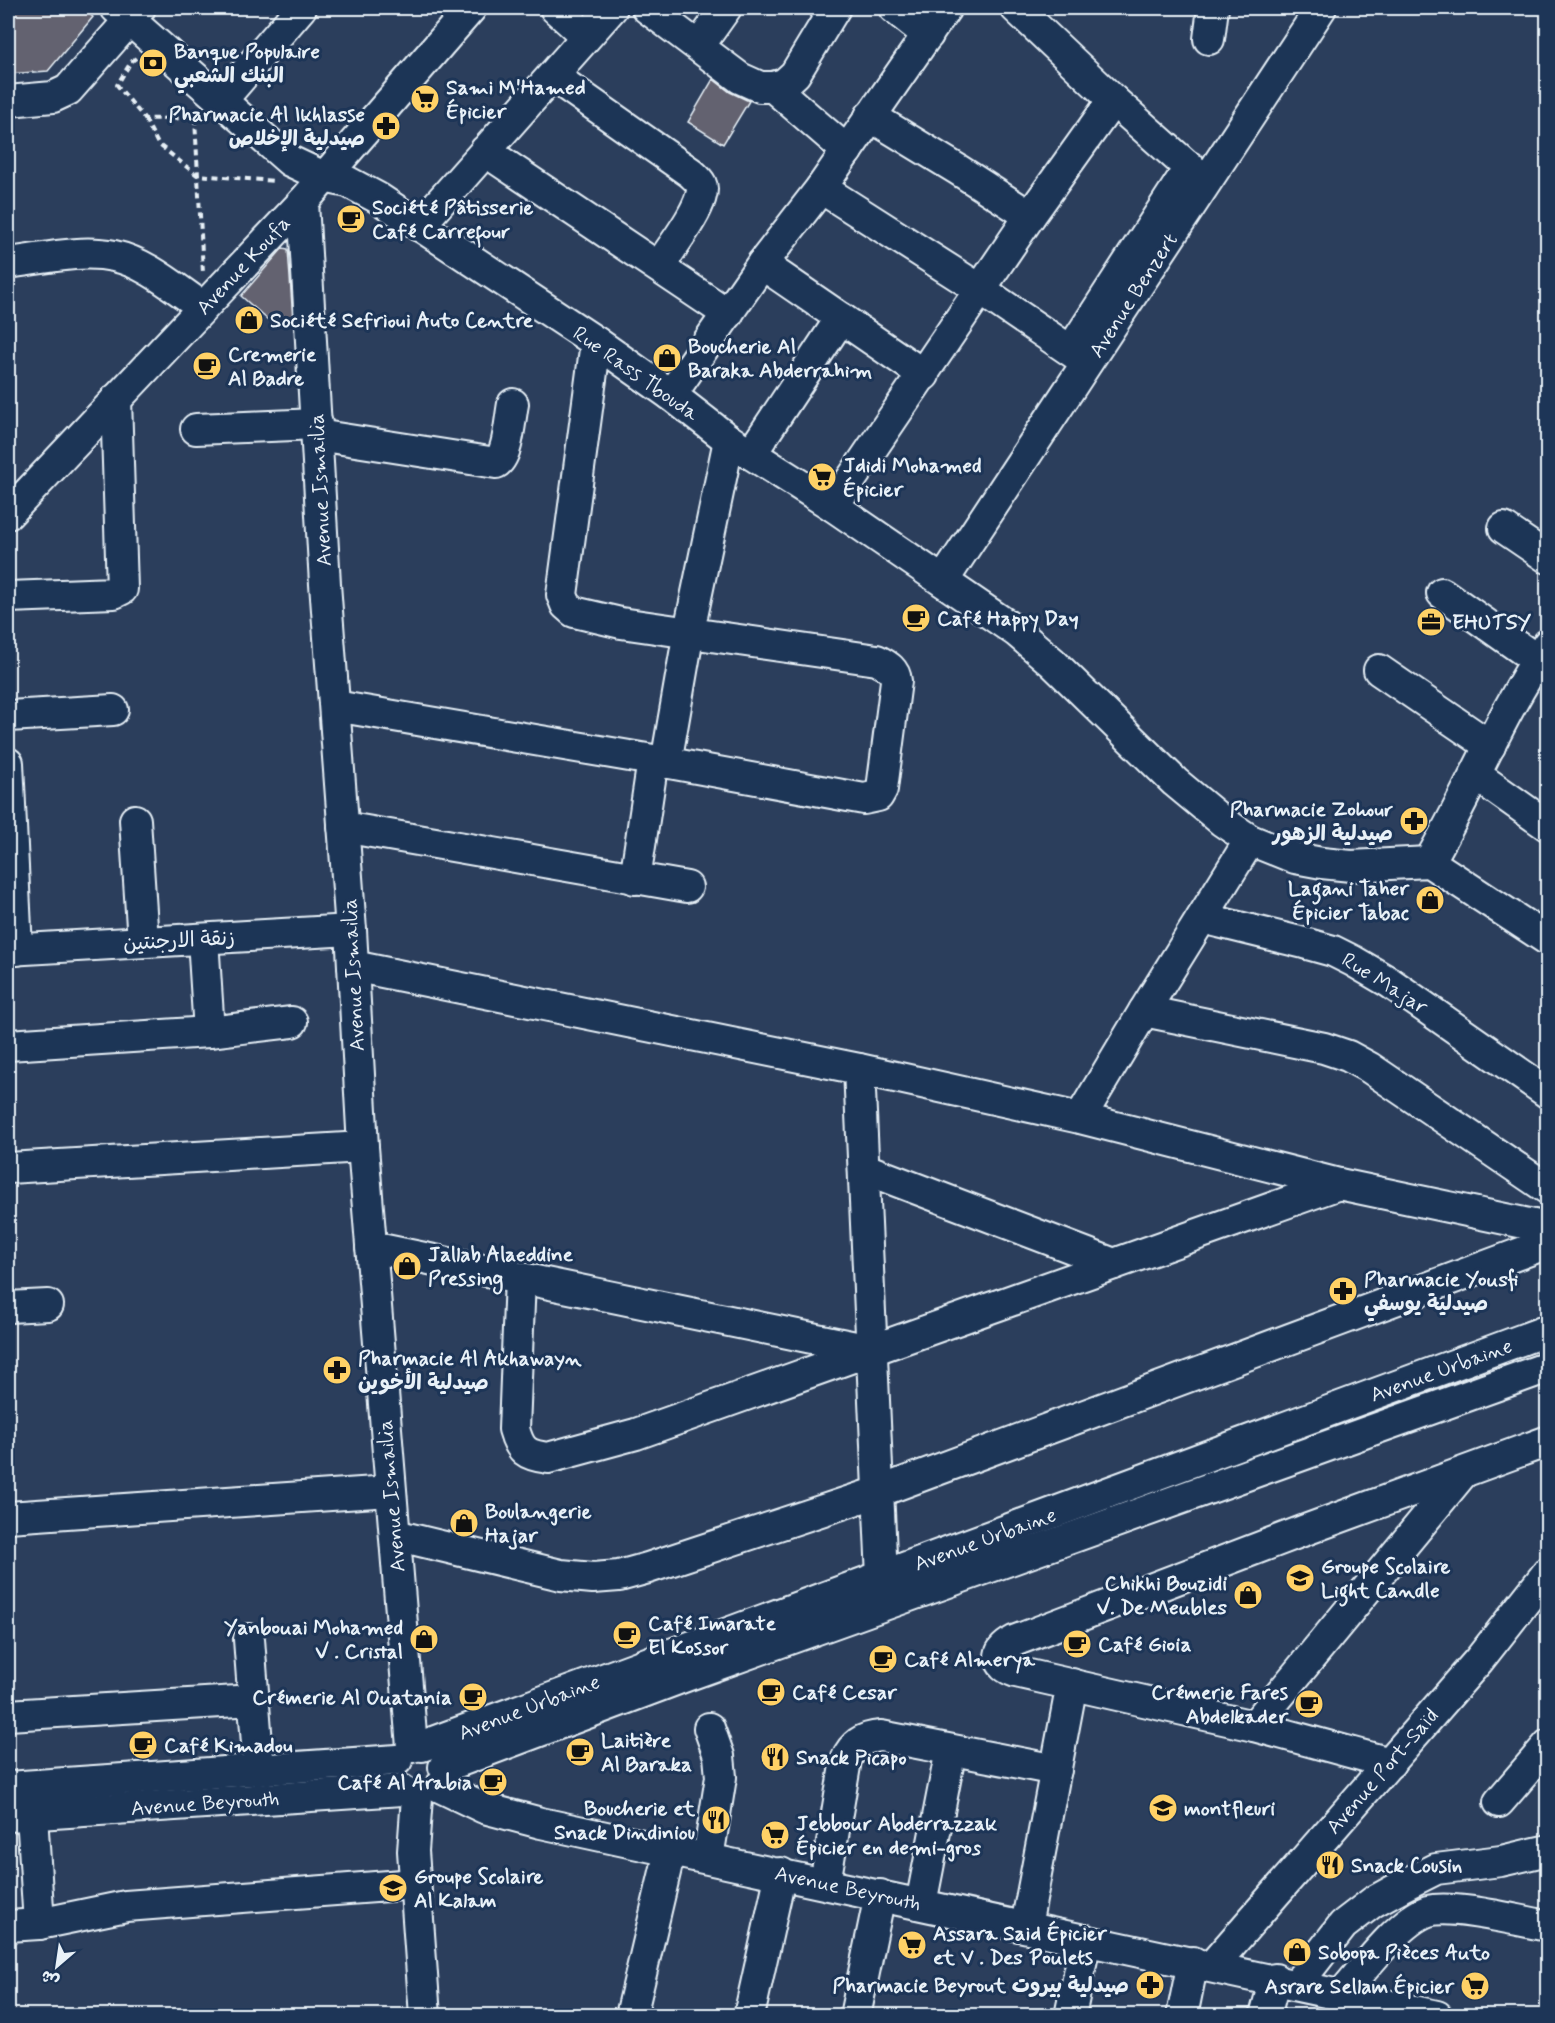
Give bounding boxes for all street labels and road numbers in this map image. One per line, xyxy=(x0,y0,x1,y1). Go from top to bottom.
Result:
street label: Avenue Koufa xyxy=(190,210,297,321)
street label: Avenue Benzert xyxy=(1083,228,1185,363)
street label: Rue Rass Tbouda xyxy=(567,320,704,428)
street label: Avenue Ismailia xyxy=(303,413,339,567)
street label: Avenue Ismailia xyxy=(336,898,372,1052)
street label: زنقة الارجنتين xyxy=(122,924,236,958)
street label: Rue Majar xyxy=(1336,946,1433,1021)
street label: Avenue Urbaine xyxy=(1366,1332,1516,1410)
street label: Avenue Ismailia xyxy=(371,1419,413,1573)
street label: Avenue Urbaine xyxy=(910,1501,1060,1579)
street label: Avenue Urbaine xyxy=(455,1668,604,1748)
street label: Avenue Port-Saïd xyxy=(1320,1703,1445,1841)
street label: Avenue Beyrouth xyxy=(130,1785,280,1823)
street label: Avenue Beyrouth xyxy=(772,1860,924,1918)

